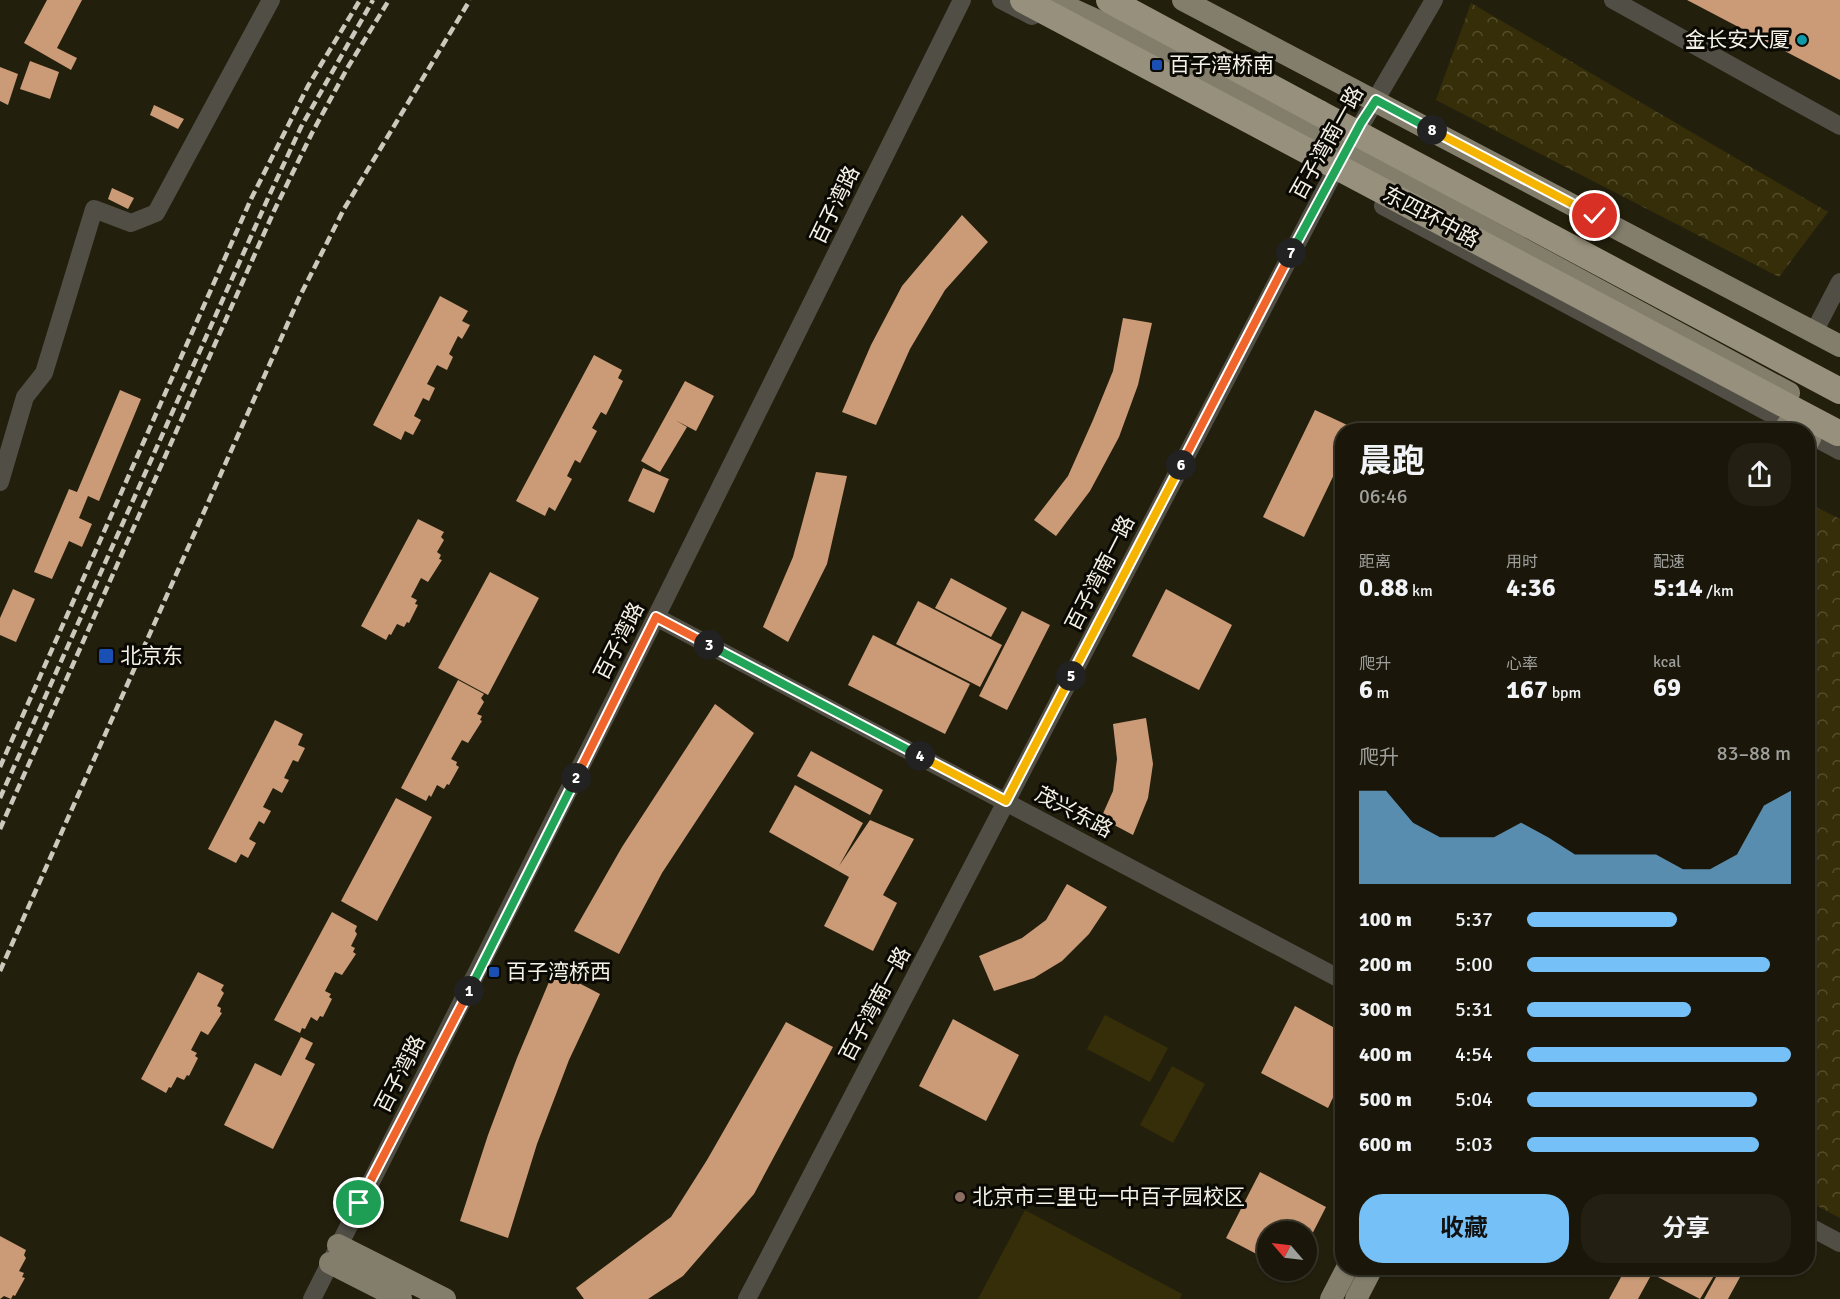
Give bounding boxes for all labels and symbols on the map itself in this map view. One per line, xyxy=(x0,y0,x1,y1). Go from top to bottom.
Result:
place label: 金长安大厦 xyxy=(1685,27,1790,53)
marker: 金长安大厦 xyxy=(1795,33,1809,47)
place label: 百子湾桥南 xyxy=(1169,52,1274,78)
marker: 百子湾桥南 xyxy=(1150,58,1164,72)
street label: 百子湾南一路 xyxy=(1285,82,1369,204)
pin: 8 xyxy=(1417,115,1447,145)
street label: 百子湾路 xyxy=(805,162,865,248)
street label: 东四环中路 xyxy=(1379,181,1483,253)
pin xyxy=(1569,190,1620,241)
pin: 7 xyxy=(1276,238,1306,268)
pin: 6 xyxy=(1166,450,1196,480)
street label: 百子湾南一路 xyxy=(1060,511,1140,635)
street label: 百子湾路 xyxy=(588,598,650,684)
pin: 3 xyxy=(694,630,724,660)
place label: 北京东 xyxy=(120,643,183,669)
marker: 北京东 xyxy=(97,647,115,665)
pin: 5 xyxy=(1056,661,1086,691)
pin: 4 xyxy=(905,741,935,771)
pin: 2 xyxy=(561,763,591,793)
street label: 茂兴东路 xyxy=(1031,781,1117,843)
street label: 百子湾南一路 xyxy=(834,942,916,1066)
place label: 百子湾桥西 xyxy=(506,959,611,985)
marker: 百子湾桥西 xyxy=(487,965,501,979)
pin: 1 xyxy=(454,976,484,1006)
street label: 百子湾路 xyxy=(369,1031,431,1117)
pin xyxy=(333,1177,384,1228)
place label: 北京市三里屯一中百子园校区 xyxy=(972,1184,1245,1210)
marker: 北京市三里屯一中百子园校区 xyxy=(953,1190,967,1204)
north arrow xyxy=(1257,1221,1317,1281)

